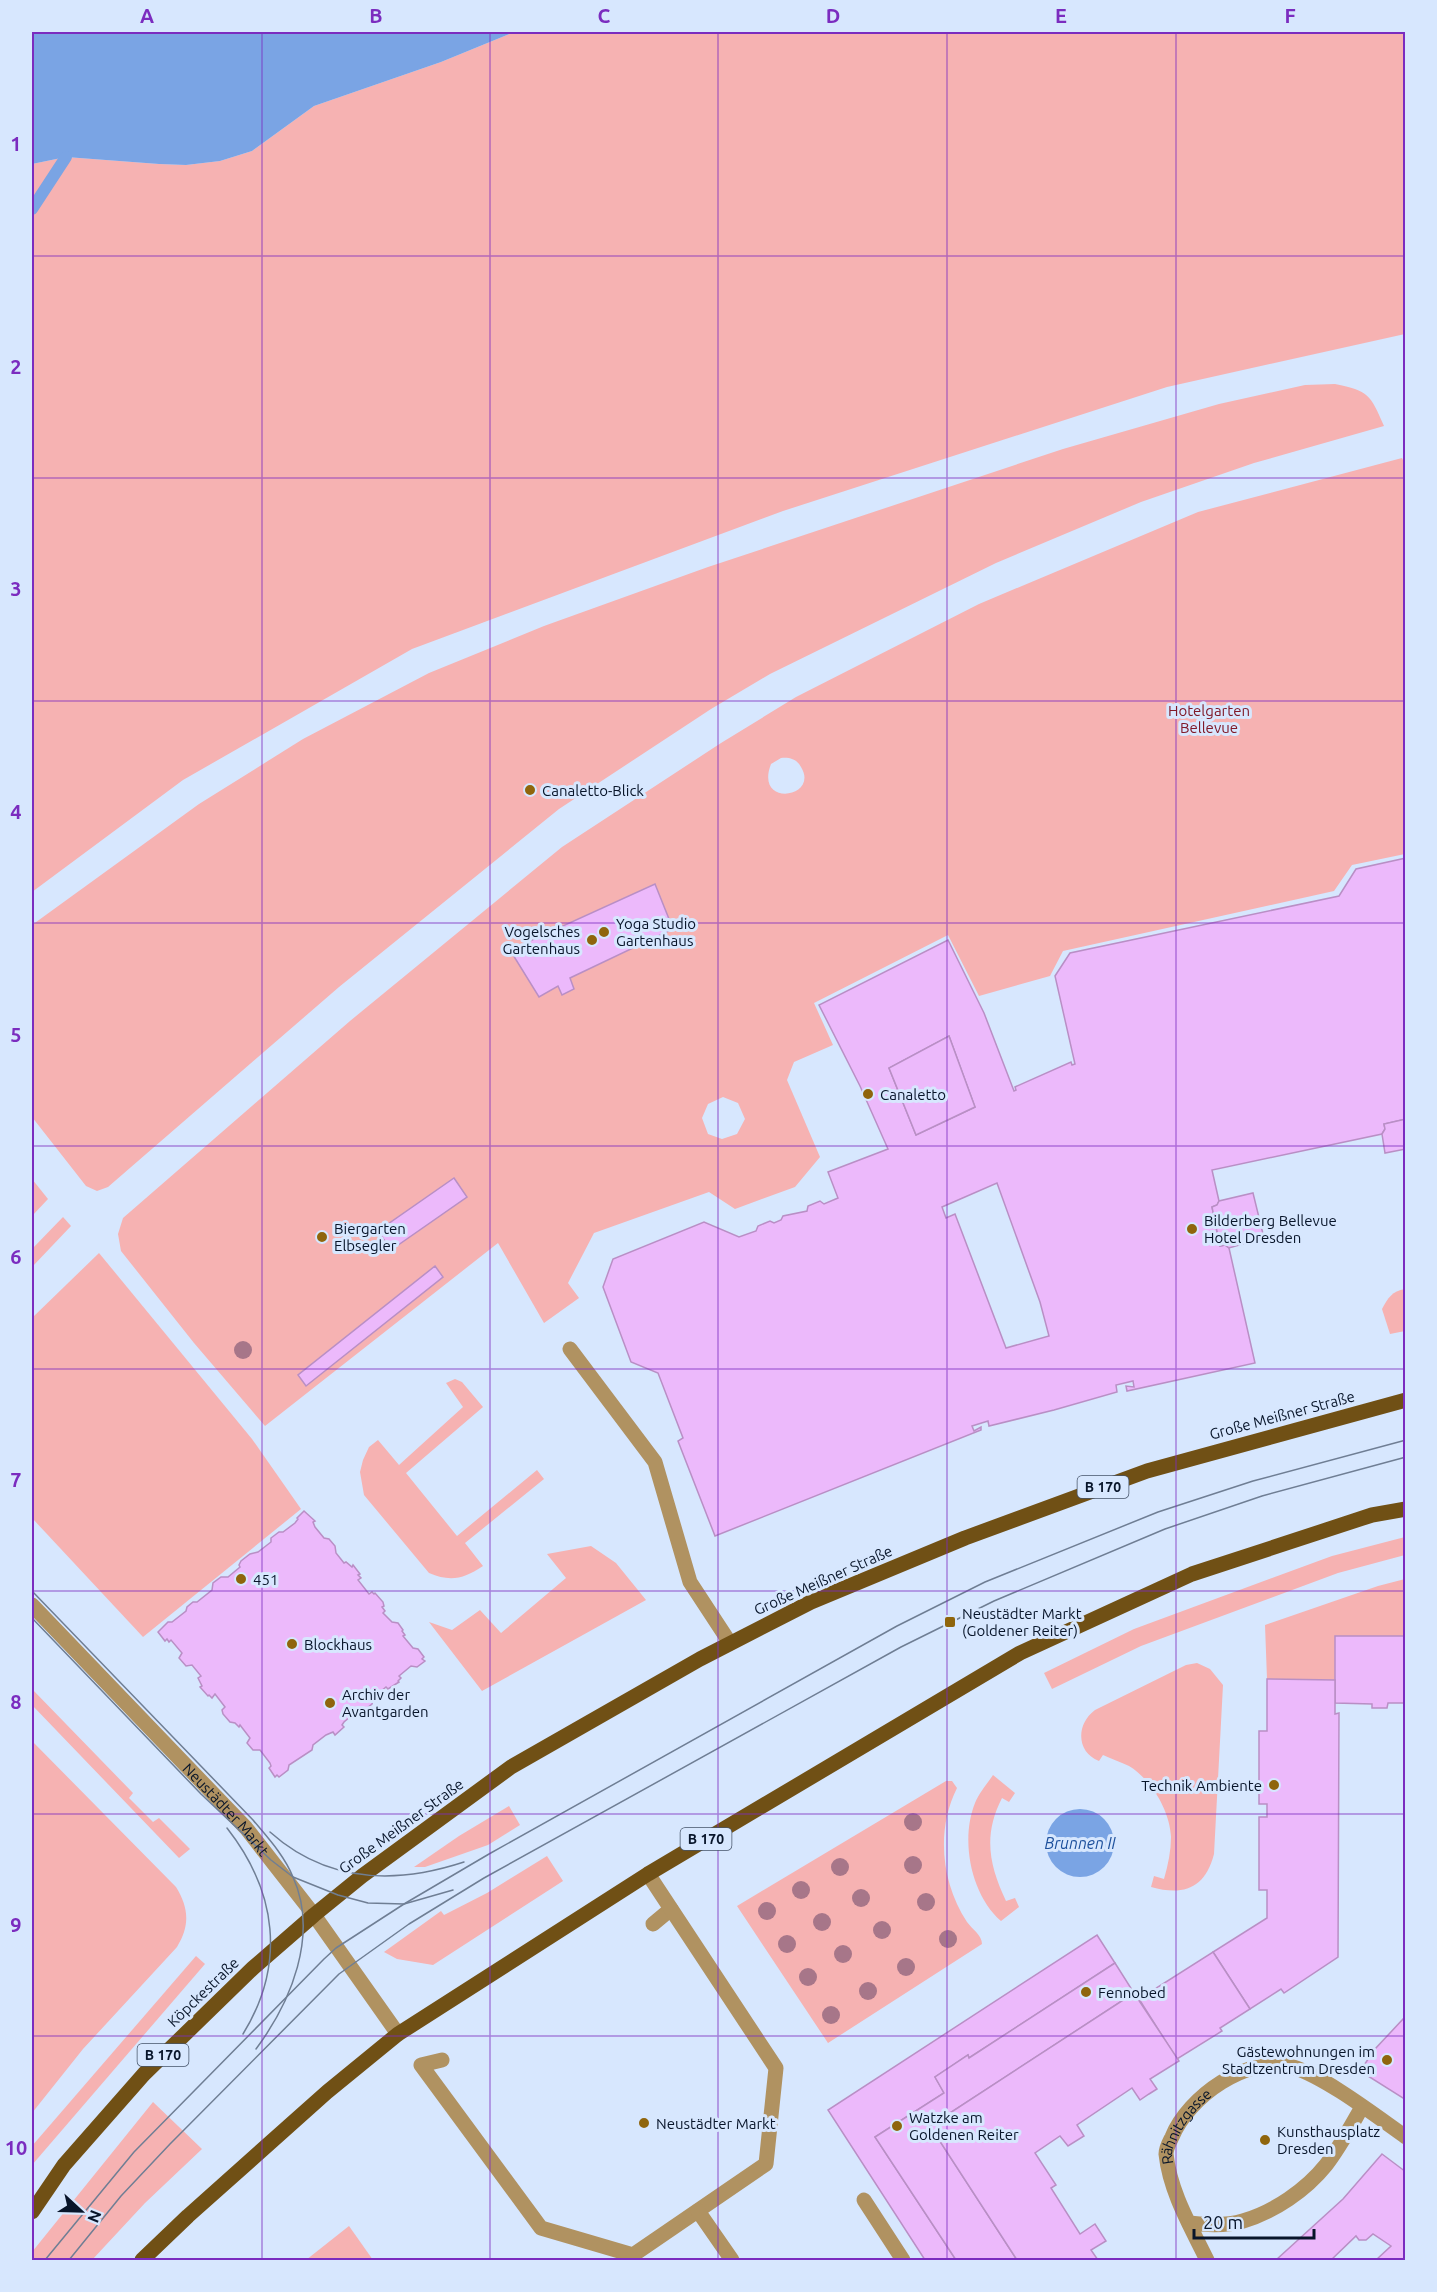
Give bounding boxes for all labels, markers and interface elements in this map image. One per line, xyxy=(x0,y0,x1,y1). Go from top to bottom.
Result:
text: A xyxy=(140,4,154,27)
text: B xyxy=(369,4,383,27)
text: C xyxy=(598,4,611,27)
text: D xyxy=(826,4,840,27)
text: E xyxy=(1055,4,1067,27)
text: F xyxy=(1284,4,1296,27)
text: 1 xyxy=(10,132,22,155)
text: 2 xyxy=(10,355,22,378)
text: 3 xyxy=(10,577,22,600)
park label: Hotelgarten Bellevue xyxy=(1168,702,1250,736)
place label: Canaletto-Blick xyxy=(542,782,644,799)
marker: Canaletto-Blick xyxy=(523,783,537,797)
text: 4 xyxy=(10,800,22,823)
place label: Yoga Studio Gartenhaus xyxy=(616,915,696,949)
place label: Vogelsches Gartenhaus xyxy=(503,923,580,957)
marker: Yoga Studio Gartenhaus xyxy=(597,925,611,939)
marker: Vogelsches Gartenhaus xyxy=(585,933,599,947)
text: 5 xyxy=(10,1023,22,1046)
place label: Canaletto xyxy=(880,1086,946,1103)
marker: Canaletto xyxy=(861,1087,875,1101)
place label: Bilderberg Bellevue Hotel Dresden xyxy=(1204,1212,1337,1246)
place label: Biergarten Elbsegler xyxy=(334,1220,406,1254)
marker: Bilderberg Bellevue Hotel Dresden xyxy=(1185,1222,1199,1236)
marker: Biergarten Elbsegler xyxy=(315,1230,329,1244)
text: 6 xyxy=(10,1245,22,1268)
street label: Große Meißner Straße xyxy=(1208,1387,1356,1443)
text: 7 xyxy=(10,1468,22,1491)
road number: B 170 xyxy=(1078,1476,1128,1498)
street label: Große Meißner Straße xyxy=(751,1542,895,1618)
place label: 451 xyxy=(253,1571,278,1588)
marker: 451 xyxy=(234,1572,248,1586)
place label: Neustädter Markt (Goldener Reiter) xyxy=(962,1605,1082,1639)
marker: Neustädter Markt (Goldener Reiter) xyxy=(943,1615,957,1629)
place label: Blockhaus xyxy=(304,1636,372,1653)
marker: Blockhaus xyxy=(285,1637,299,1651)
place label: Archiv der Avantgarden xyxy=(342,1686,429,1720)
text: 8 xyxy=(10,1690,22,1713)
marker: Archiv der Avantgarden xyxy=(323,1696,337,1710)
street label: Neustädter Markt xyxy=(180,1759,273,1859)
street label: Große Meißner Straße xyxy=(335,1775,467,1877)
place label: Technik Ambiente xyxy=(1141,1777,1262,1794)
marker: Technik Ambiente xyxy=(1267,1778,1281,1792)
road number: B 170 xyxy=(680,1828,732,1850)
water label: Brunnen II xyxy=(1044,1834,1117,1852)
text: 9 xyxy=(10,1913,22,1936)
street label: Köpckestraße xyxy=(164,1954,242,2030)
place label: Fennobed xyxy=(1098,1984,1166,2001)
marker: Fennobed xyxy=(1079,1985,1093,1999)
place label: Gästewohnungen im Stadtzentrum Dresden xyxy=(1222,2043,1375,2077)
road number: B 170 xyxy=(138,2044,188,2066)
marker: Gästewohnungen im Stadtzentrum Dresden xyxy=(1380,2053,1394,2067)
street label: Rähnitzgasse xyxy=(1157,2084,1214,2166)
place label: Watzke am Goldenen Reiter xyxy=(909,2109,1019,2143)
place label: Neustädter Markt xyxy=(656,2115,776,2132)
marker: Neustädter Markt xyxy=(637,2116,651,2130)
marker: Watzke am Goldenen Reiter xyxy=(890,2119,904,2133)
place label: Kunsthausplatz Dresden xyxy=(1277,2123,1380,2157)
marker: Kunsthausplatz Dresden xyxy=(1258,2133,1272,2147)
text: 10 xyxy=(5,2136,27,2159)
north arrow xyxy=(51,2181,111,2241)
scale bar xyxy=(1194,2202,1314,2240)
text: N xyxy=(84,2208,105,2226)
text: 20 m xyxy=(1203,2212,1243,2232)

